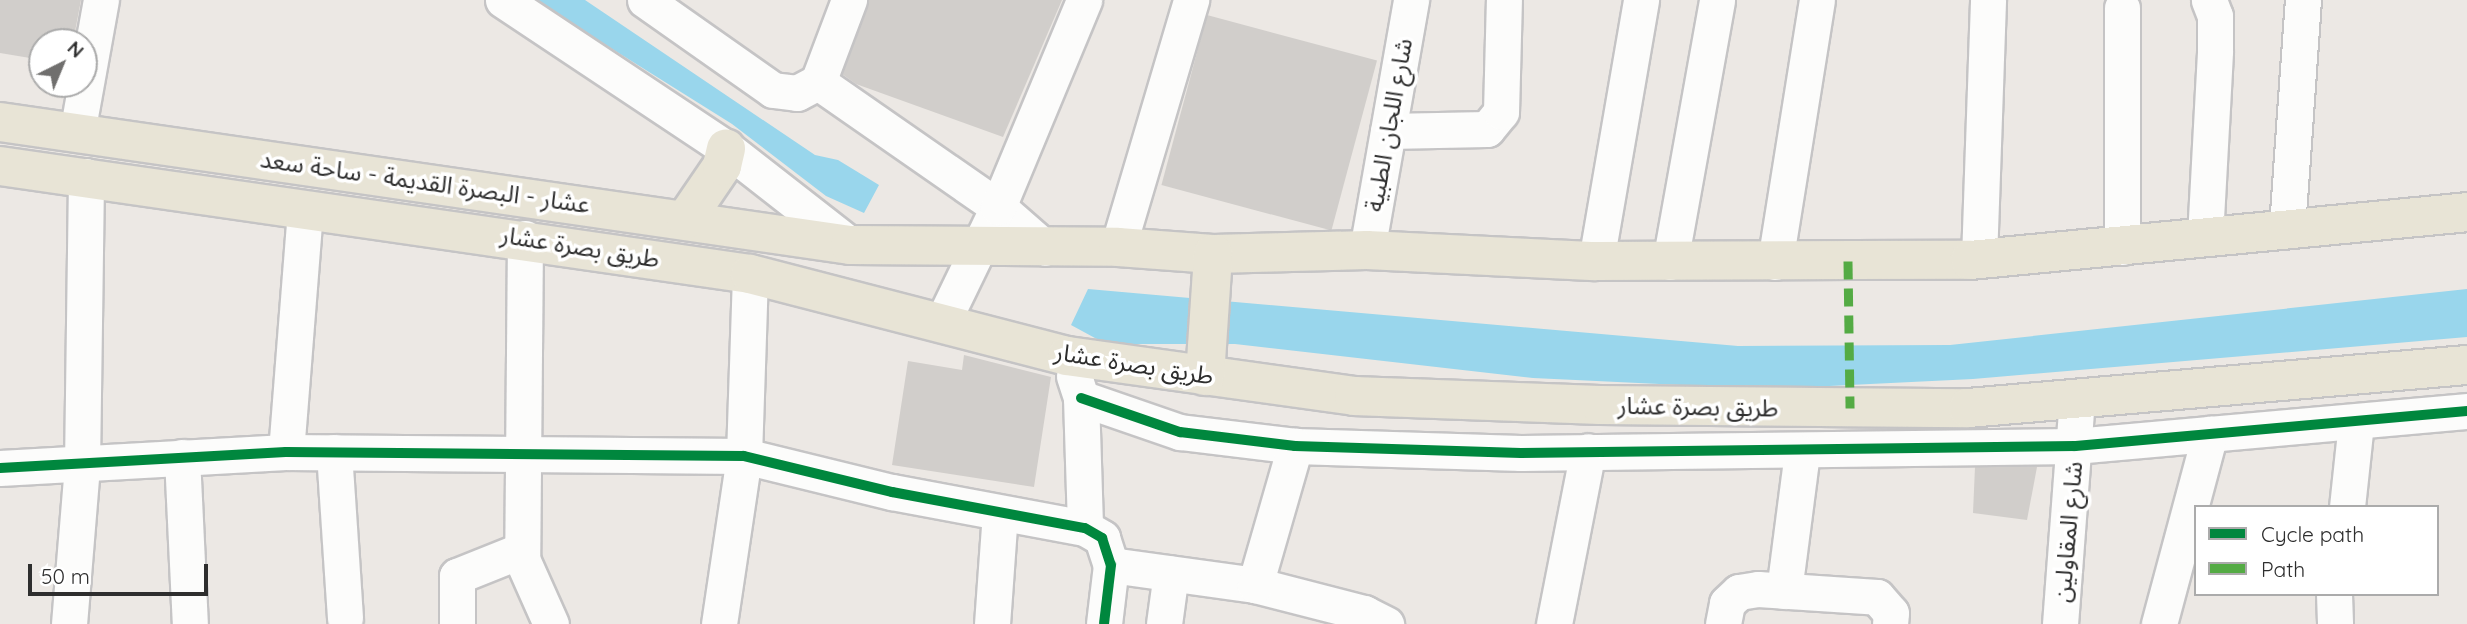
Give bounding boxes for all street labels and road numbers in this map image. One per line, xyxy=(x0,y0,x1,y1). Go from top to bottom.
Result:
street label: شارع اللجان الطبية xyxy=(1360,36,1418,214)
street label: عشار - البصرة القديمة - ساحة سعد xyxy=(258,145,592,219)
street label: طريق بصرة عشار xyxy=(499,220,661,274)
street label: طريق بصرة عشار xyxy=(1053,337,1215,391)
street label: طريق بصرة عشار xyxy=(1618,391,1778,423)
street label: شارع المقاولين xyxy=(2047,460,2089,604)

